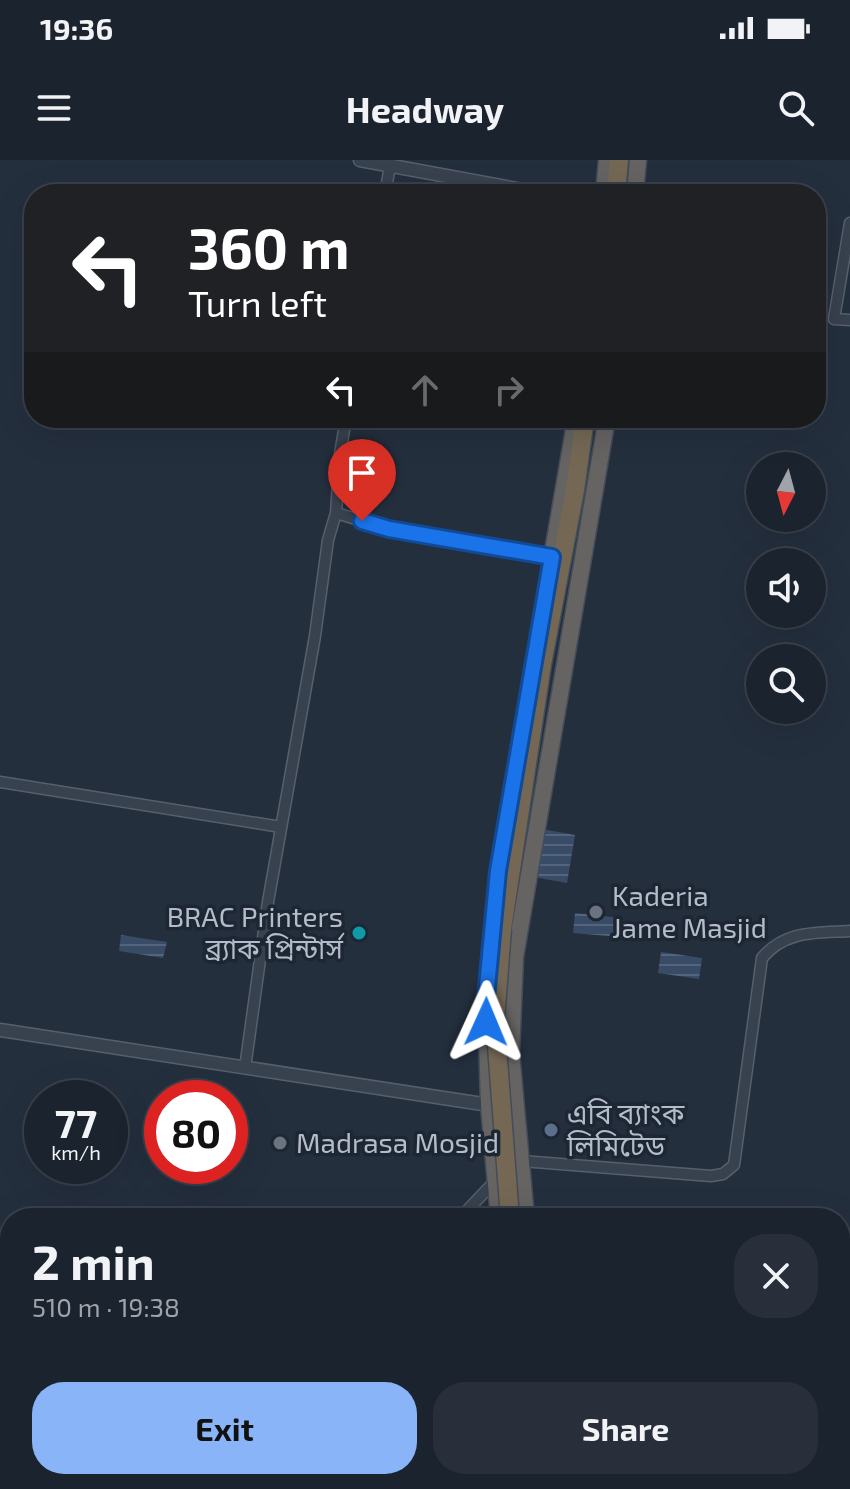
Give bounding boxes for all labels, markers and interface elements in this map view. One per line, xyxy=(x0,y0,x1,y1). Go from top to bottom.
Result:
text: 19:36 xyxy=(40,10,113,46)
icon: menu xyxy=(32,86,76,130)
icon: search xyxy=(774,86,818,130)
text: Headway xyxy=(346,87,504,130)
text: 360 m xyxy=(188,213,350,280)
icon: left xyxy=(56,216,160,320)
text: Turn left xyxy=(188,281,327,324)
icon: left xyxy=(319,368,363,412)
icon: ahead xyxy=(403,368,447,412)
icon: right xyxy=(487,368,531,412)
pin xyxy=(328,439,396,521)
icon: arrive xyxy=(340,451,384,495)
north arrow xyxy=(746,452,826,532)
map controls xyxy=(746,452,826,724)
button: sound xyxy=(746,548,826,628)
button: search xyxy=(746,644,826,724)
place label: Kaderia Jame Masjid xyxy=(612,878,767,944)
place label: BRAC Printers ব্র্যাক প্রিন্টার্স xyxy=(167,899,345,965)
marker: Kaderia Jame Masjid xyxy=(587,903,605,921)
marker: BRAC Printers ব্র্যাক প্রিন্টার্স xyxy=(350,924,368,942)
position arrow xyxy=(444,980,528,1064)
speed limit sign: 80 xyxy=(144,1080,248,1184)
place label: এবি ব্যাংক লিমিটেড xyxy=(566,1096,685,1162)
text: 77 xyxy=(55,1098,97,1146)
marker: এবি ব্যাংক লিমিটেড xyxy=(542,1121,560,1139)
place label: Madrasa Mosjid xyxy=(296,1125,499,1159)
marker: Madrasa Mosjid xyxy=(271,1134,289,1152)
text: km/h xyxy=(51,1140,101,1164)
text: 2 min xyxy=(32,1232,155,1290)
button: close xyxy=(734,1234,818,1318)
text: 510 m · 19:38 xyxy=(32,1291,180,1322)
button: Exit xyxy=(32,1382,417,1474)
button: Share xyxy=(433,1382,818,1474)

